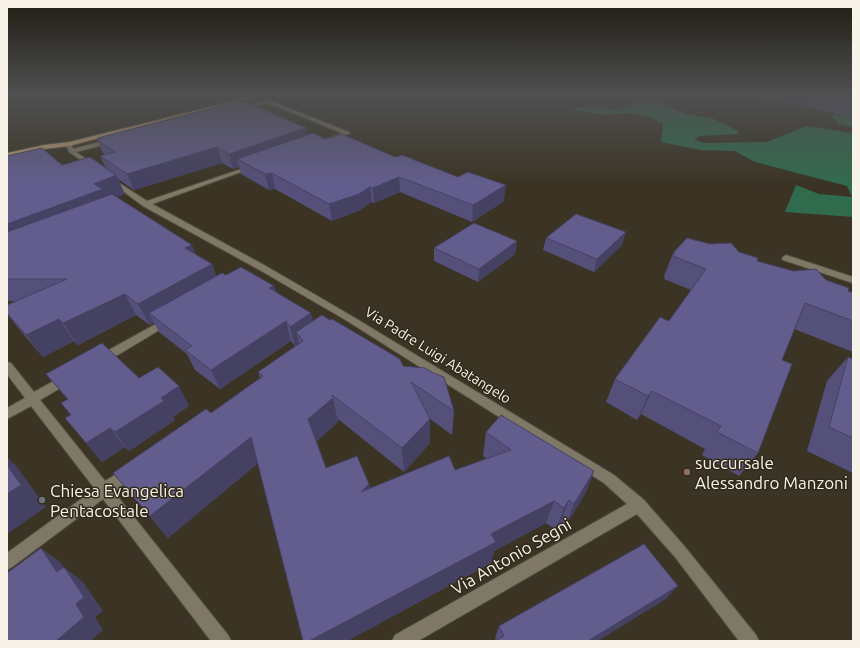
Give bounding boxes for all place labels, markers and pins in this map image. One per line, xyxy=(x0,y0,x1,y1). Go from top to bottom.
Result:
place label: succursale Alessandro Manzoni xyxy=(695,453,848,492)
marker: succursale Alessandro Manzoni xyxy=(682,467,692,477)
place label: Chiesa Evangelica Pentacostale xyxy=(50,481,184,520)
marker: Chiesa Evangelica Pentacostale xyxy=(37,495,47,505)

